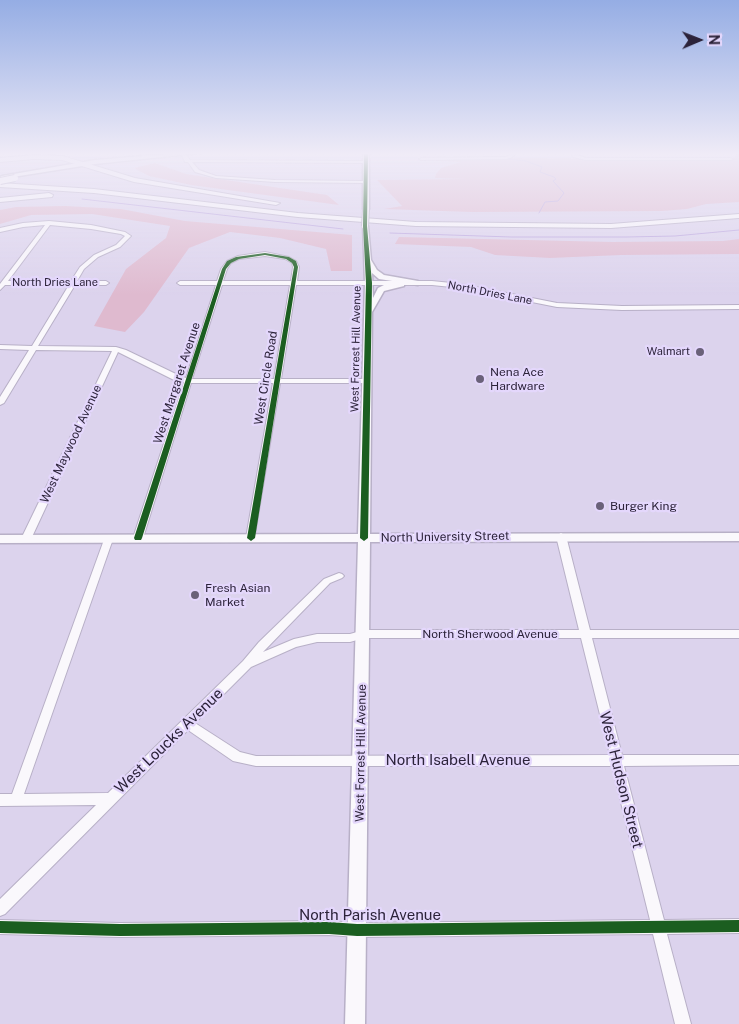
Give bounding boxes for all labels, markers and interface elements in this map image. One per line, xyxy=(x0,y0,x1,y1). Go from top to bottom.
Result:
north arrow xyxy=(674,15,724,65)
text: N xyxy=(706,34,722,45)
street label: North Dries Lane xyxy=(12,276,98,290)
street label: North Dries Lane xyxy=(447,278,533,308)
street label: West Forrest Hill Avenue xyxy=(348,286,364,412)
street label: West Margaret Avenue xyxy=(151,321,203,445)
street label: West Circle Road xyxy=(251,330,281,426)
place label: Walmart xyxy=(647,345,690,359)
marker: Walmart xyxy=(694,346,706,358)
place label: Nena Ace Hardware xyxy=(490,365,545,393)
marker: Nena Ace Hardware xyxy=(474,373,486,385)
street label: West Maywood Avenue xyxy=(37,383,105,505)
place label: Burger King xyxy=(610,499,677,513)
marker: Burger King xyxy=(594,500,606,512)
street label: North University Street xyxy=(381,529,509,545)
place label: Fresh Asian Market xyxy=(205,581,270,609)
marker: Fresh Asian Market xyxy=(189,589,201,601)
street label: North Sherwood Avenue xyxy=(422,627,558,641)
street label: West Forrest Hill Avenue xyxy=(353,684,369,822)
street label: West Loucks Avenue xyxy=(111,685,227,797)
street label: West Hudson Street xyxy=(595,710,647,850)
street label: North Isabell Avenue xyxy=(385,751,531,769)
street label: North Parish Avenue xyxy=(299,906,441,924)

